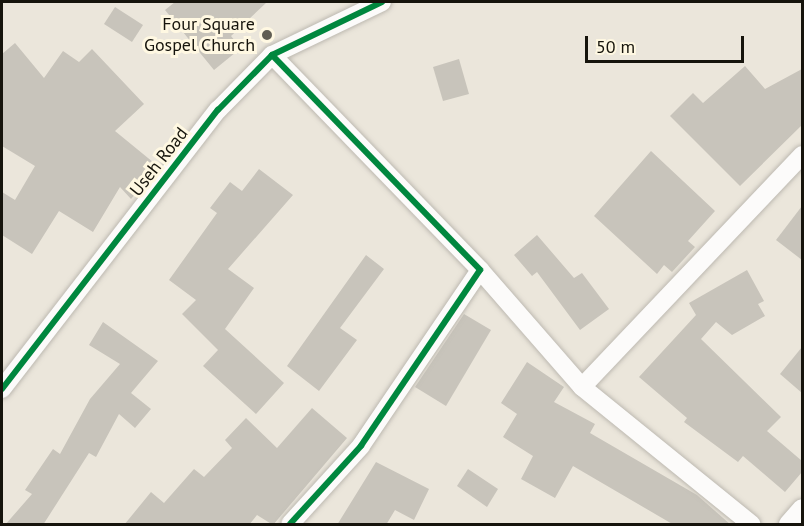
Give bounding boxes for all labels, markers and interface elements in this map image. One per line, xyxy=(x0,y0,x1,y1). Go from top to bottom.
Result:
place label: Four Square Gospel Church xyxy=(144,14,255,57)
scale bar xyxy=(588,24,747,62)
marker: Four Square Gospel Church xyxy=(260,28,274,42)
text: 50 m xyxy=(596,35,635,58)
street label: Useh Road xyxy=(125,123,193,201)

